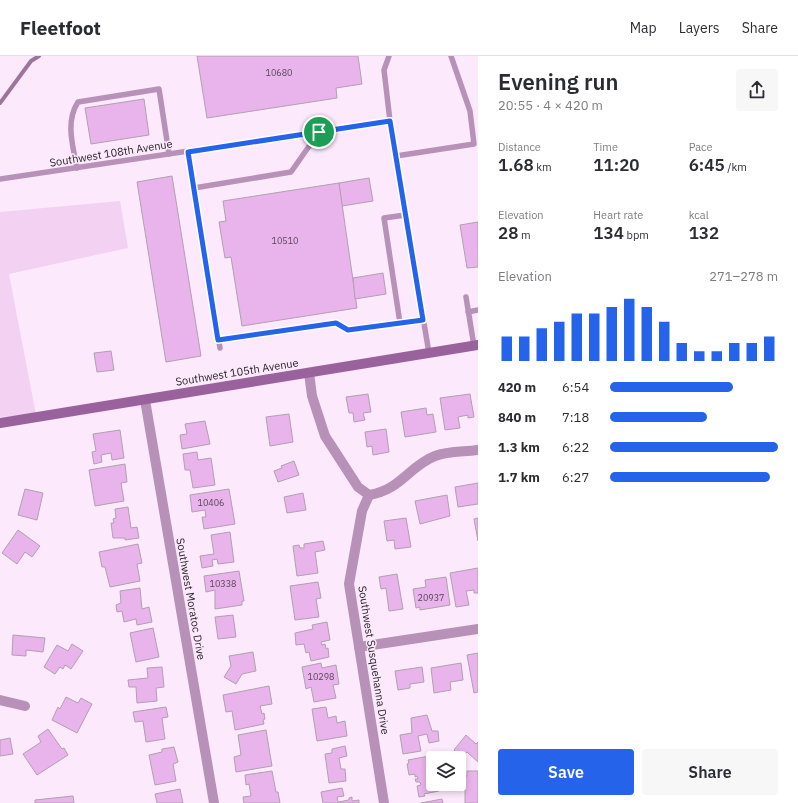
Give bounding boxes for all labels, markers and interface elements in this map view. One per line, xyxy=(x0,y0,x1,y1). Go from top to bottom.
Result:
text: Fleetfoot xyxy=(20,16,101,40)
text: Map xyxy=(630,19,657,37)
text: Layers xyxy=(679,19,720,37)
text: Share xyxy=(742,19,778,37)
house number: 10680 xyxy=(265,67,293,78)
text: Evening run xyxy=(498,67,618,96)
button: share xyxy=(736,69,778,111)
text: 20:55 · 4 × 420 m xyxy=(498,97,603,114)
pin xyxy=(302,115,336,149)
icon: arrive xyxy=(308,121,330,143)
street label: Southwest 108th Avenue xyxy=(49,136,173,170)
text: Distance xyxy=(498,140,541,154)
text: Time xyxy=(593,140,618,154)
text: Pace xyxy=(689,140,713,154)
text: 1.68 xyxy=(498,154,534,176)
text: 11:20 xyxy=(593,154,640,176)
text: 6:45 xyxy=(689,154,725,176)
text: km xyxy=(534,160,552,174)
text: /km xyxy=(725,160,747,174)
text: Elevation xyxy=(498,208,544,222)
text: Heart rate xyxy=(593,208,643,222)
text: kcal xyxy=(689,208,709,222)
text: 28 xyxy=(498,222,518,244)
text: 134 xyxy=(593,222,624,244)
text: 132 xyxy=(689,222,719,244)
text: m xyxy=(518,228,531,242)
text: bpm xyxy=(624,228,649,242)
house number: 10510 xyxy=(271,235,299,246)
text: Elevation xyxy=(498,268,552,285)
text: 271–278 m xyxy=(709,268,778,285)
street label: Southwest 105th Avenue xyxy=(175,355,299,389)
text: 420 m xyxy=(498,379,536,396)
text: 6:54 xyxy=(562,379,589,396)
text: 840 m xyxy=(498,409,536,426)
text: 7:18 xyxy=(562,409,589,426)
text: 1.3 km xyxy=(498,439,540,456)
text: 6:22 xyxy=(562,439,589,456)
text: 1.7 km xyxy=(498,469,540,486)
text: 6:27 xyxy=(562,469,589,486)
house number: 10406 xyxy=(197,497,225,508)
street label: Southwest Moratoc Drive xyxy=(173,537,209,661)
house number: 10338 xyxy=(209,578,237,589)
street label: Southwest Susquehanna Drive xyxy=(355,585,393,735)
house number: 20937 xyxy=(417,592,445,603)
house number: 10298 xyxy=(307,671,335,682)
button: Save xyxy=(498,749,634,795)
button: Share xyxy=(642,749,778,795)
map controls xyxy=(426,751,466,791)
button: layers xyxy=(426,751,466,791)

